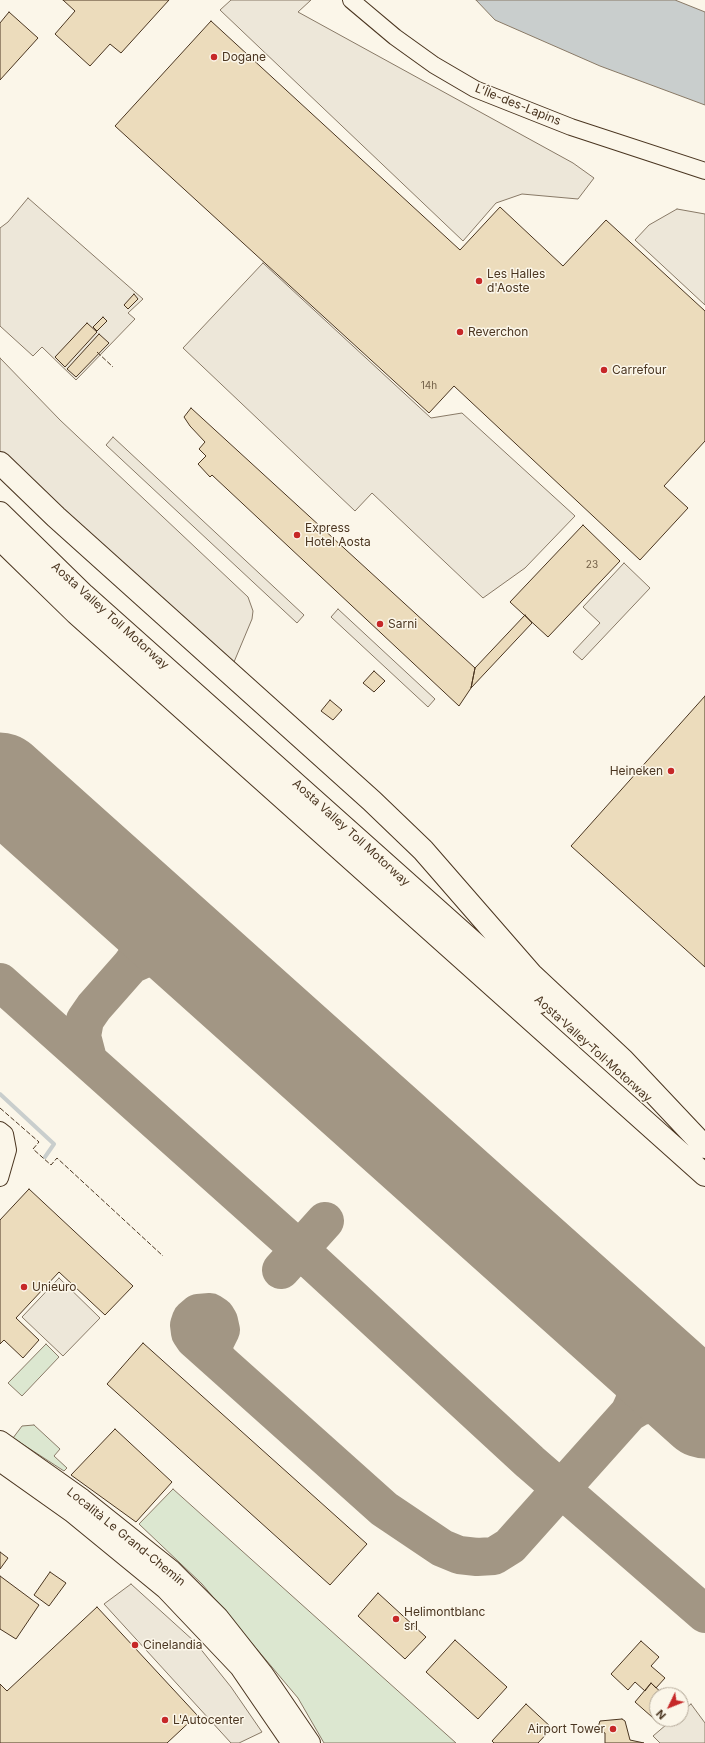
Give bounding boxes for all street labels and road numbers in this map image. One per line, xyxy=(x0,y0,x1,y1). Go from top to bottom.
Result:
street label: L'Île-des-Lapins xyxy=(473,81,563,129)
street label: Aosta Valley Toll Motorway xyxy=(48,559,172,673)
street label: Aosta Valley Toll Motorway xyxy=(289,776,413,890)
street label: Aosta Valley Toll Motorway xyxy=(531,992,655,1106)
street label: Località Le Grand-Chemin xyxy=(64,1485,188,1589)

